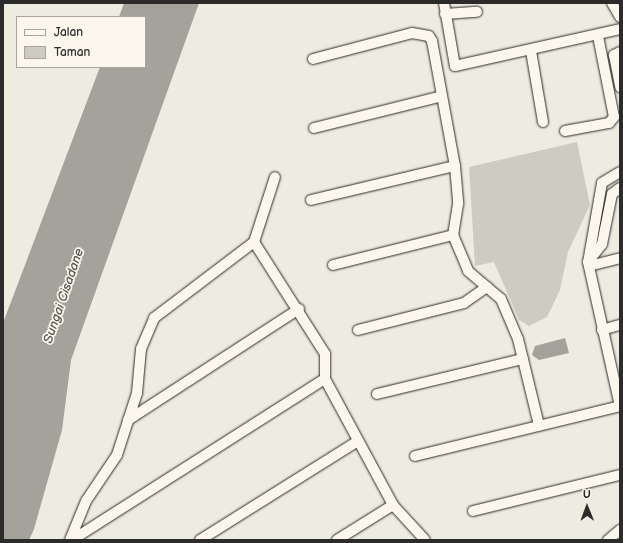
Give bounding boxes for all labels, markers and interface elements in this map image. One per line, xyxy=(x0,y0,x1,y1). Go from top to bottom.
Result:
legend xyxy=(16,16,146,68)
text: Jalan xyxy=(54,25,83,40)
text: Taman xyxy=(54,45,90,60)
water label: Sungai Cisadane xyxy=(40,246,88,346)
north arrow xyxy=(567,487,607,527)
text: U xyxy=(583,488,591,501)

